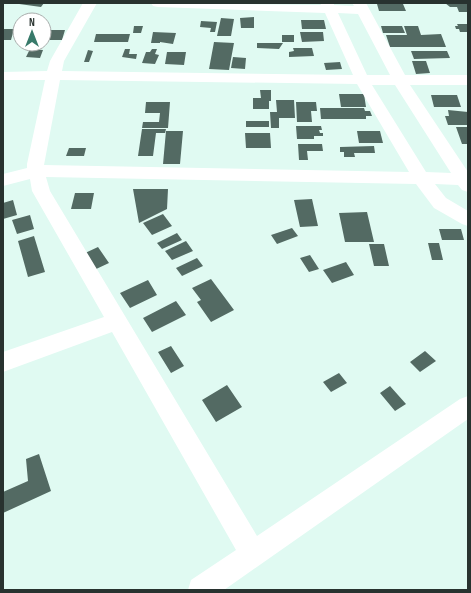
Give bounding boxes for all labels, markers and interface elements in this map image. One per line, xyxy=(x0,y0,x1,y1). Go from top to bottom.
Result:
north arrow xyxy=(12,12,52,52)
text: N xyxy=(29,16,35,29)

